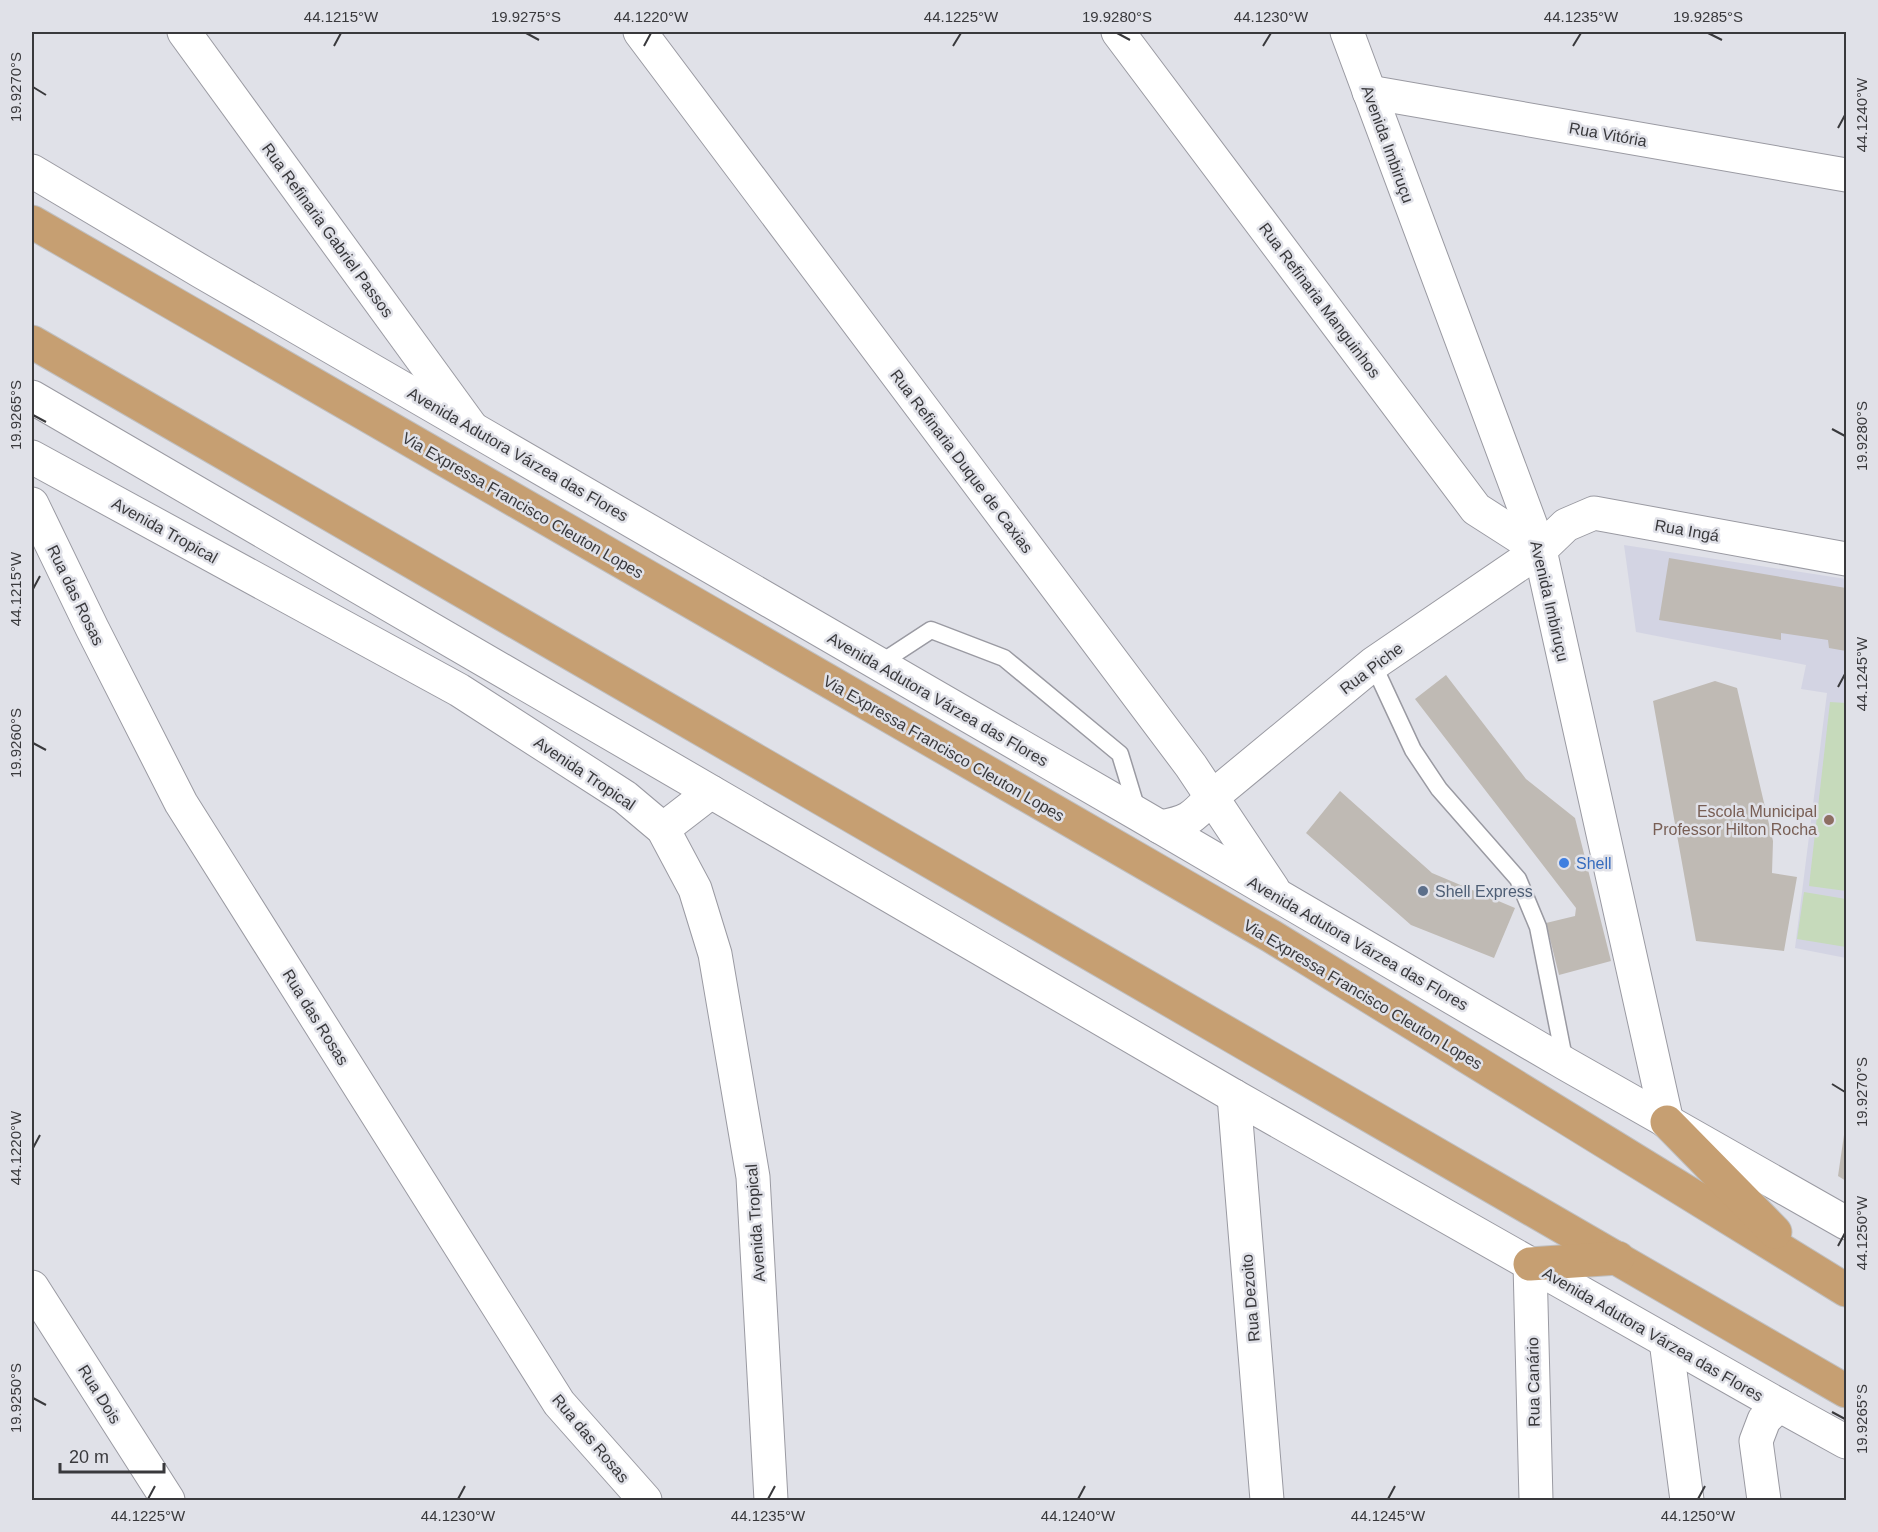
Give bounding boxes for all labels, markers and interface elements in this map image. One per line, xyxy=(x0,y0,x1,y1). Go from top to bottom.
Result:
text: 44.1215°W xyxy=(304,8,379,25)
text: 19.9275°S xyxy=(491,8,561,25)
text: 44.1220°W xyxy=(614,8,689,25)
text: 44.1225°W xyxy=(924,8,999,25)
text: 19.9280°S xyxy=(1082,8,1152,25)
text: 44.1230°W xyxy=(1234,8,1309,25)
text: 44.1235°W xyxy=(1544,8,1619,25)
text: 19.9285°S xyxy=(1673,8,1743,25)
text: 19.9270°S xyxy=(7,52,24,122)
text: 44.1240°W xyxy=(1853,77,1870,152)
street label: Avenida Imbiruçu xyxy=(1358,83,1417,205)
street label: Rua Vitória xyxy=(1568,119,1648,150)
street label: Rua Refinaria Gabriel Passos xyxy=(259,140,396,321)
street label: Rua Refinaria Manguinhos xyxy=(1256,220,1383,381)
street label: Rua Refinaria Duque de Caxias xyxy=(887,366,1036,556)
text: 19.9265°S xyxy=(7,380,24,450)
street label: Avenida Adutora Várzea das Flores xyxy=(405,384,631,525)
text: 19.9280°S xyxy=(1853,401,1870,471)
street label: Via Expressa Francisco Cleuton Lopes xyxy=(399,429,646,582)
street label: Avenida Tropical xyxy=(109,494,220,566)
street label: Rua Ingá xyxy=(1653,516,1720,545)
street label: Avenida Imbiruçu xyxy=(1527,539,1572,663)
street label: Rua das Rosas xyxy=(44,542,107,648)
text: 44.1215°W xyxy=(7,551,24,626)
street label: Avenida Adutora Várzea das Flores xyxy=(825,629,1051,770)
text: 44.1245°W xyxy=(1853,636,1870,711)
street label: Rua Piche xyxy=(1337,639,1406,697)
street label: Via Expressa Francisco Cleuton Lopes xyxy=(820,672,1067,825)
text: 19.9260°S xyxy=(7,708,24,778)
street label: Avenida Tropical xyxy=(531,733,638,813)
place label: Escola Municipal Professor Hilton Rocha xyxy=(1652,803,1817,838)
marker: Escola Municipal Professor Hilton Rocha xyxy=(1822,813,1836,827)
place label: Shell xyxy=(1576,855,1612,872)
marker: Shell xyxy=(1557,856,1571,870)
street label: Avenida Adutora Várzea das Flores xyxy=(1245,873,1471,1014)
place label: Shell Express xyxy=(1435,883,1533,900)
marker: Shell Express xyxy=(1416,884,1430,898)
street label: Via Expressa Francisco Cleuton Lopes xyxy=(1240,916,1485,1073)
street label: Rua das Rosas xyxy=(279,966,352,1068)
text: 19.9270°S xyxy=(1853,1057,1870,1127)
text: 44.1220°W xyxy=(7,1110,24,1185)
street label: Avenida Tropical xyxy=(743,1164,768,1282)
text: 44.1250°W xyxy=(1853,1195,1870,1270)
street label: Rua Dezoito xyxy=(1238,1253,1263,1343)
street label: Avenida Adutora Várzea das Flores xyxy=(1540,1264,1766,1405)
street label: Rua Canário xyxy=(1524,1337,1543,1427)
street label: Rua Dois xyxy=(75,1362,124,1427)
text: 19.9250°S xyxy=(7,1363,24,1433)
text: 19.9265°S xyxy=(1853,1384,1870,1454)
street label: Rua das Rosas xyxy=(549,1391,632,1486)
scale bar xyxy=(60,1436,164,1474)
text: 20 m xyxy=(69,1447,109,1467)
text: 44.1225°W xyxy=(111,1507,186,1524)
text: 44.1230°W xyxy=(421,1507,496,1524)
text: 44.1235°W xyxy=(731,1507,806,1524)
text: 44.1240°W xyxy=(1041,1507,1116,1524)
text: 44.1245°W xyxy=(1351,1507,1426,1524)
text: 44.1250°W xyxy=(1661,1507,1736,1524)

